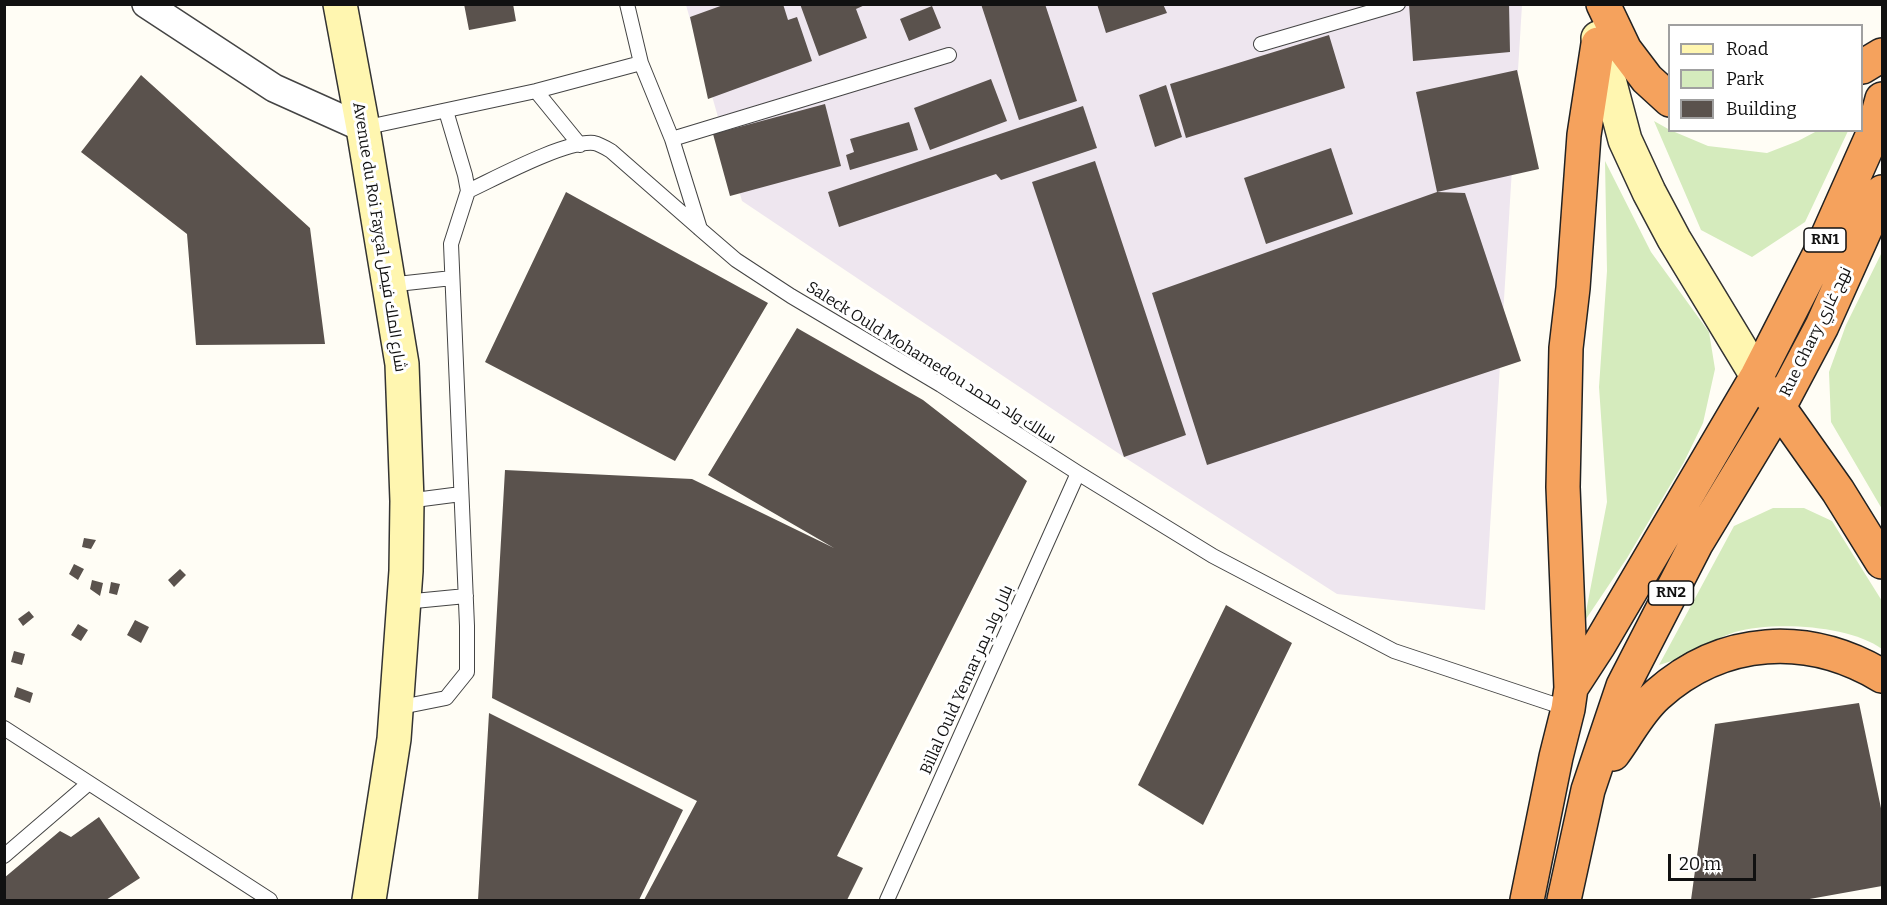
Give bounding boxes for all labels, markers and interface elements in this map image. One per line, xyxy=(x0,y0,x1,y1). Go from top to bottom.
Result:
legend xyxy=(1668,24,1863,132)
text: Road xyxy=(1726,38,1768,60)
text: Park xyxy=(1726,68,1764,90)
text: Building xyxy=(1726,98,1797,120)
street label: Avenue du Roi Fayçal شارع الملك فيصل xyxy=(348,101,410,373)
road number: RN1 xyxy=(1804,228,1846,252)
street label: Rue Ghary نهج غاري xyxy=(1776,264,1856,400)
street label: Saleck Ould Mohamedou سالك ولد محمد xyxy=(803,278,1059,448)
road number: RN2 xyxy=(1648,581,1694,605)
street label: Billal Ould Yemar بلال ولد يمر xyxy=(917,582,1017,778)
scale bar xyxy=(1671,842,1760,880)
text: 20 m xyxy=(1679,853,1721,875)

